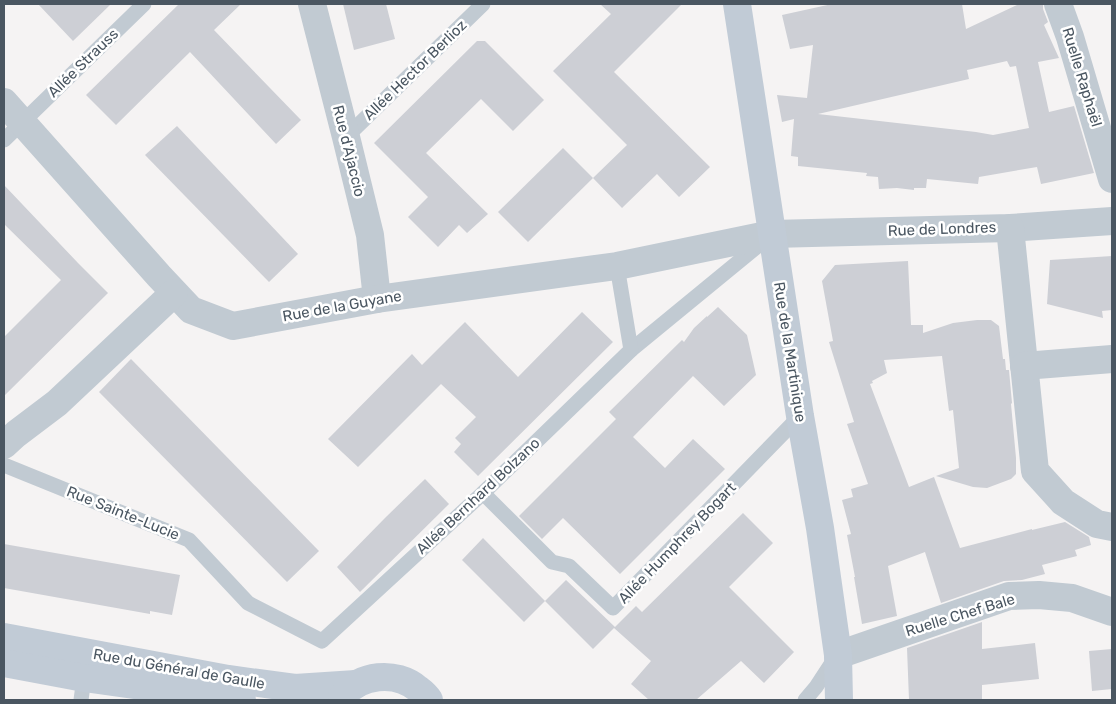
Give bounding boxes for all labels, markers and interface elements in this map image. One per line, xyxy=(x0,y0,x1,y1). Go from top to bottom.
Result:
street label: Allée Hector Berlioz xyxy=(360,16,471,124)
street label: Allée Strauss xyxy=(44,25,122,101)
street label: Ruelle Raphaël xyxy=(1058,25,1106,129)
street label: Rue d'Ajaccio xyxy=(329,103,369,199)
street label: Rue de Londres xyxy=(887,218,997,240)
street label: Rue de la Martinique xyxy=(770,280,810,424)
street label: Rue de la Guyane xyxy=(281,287,403,325)
street label: Allée Bernhard Bolzano xyxy=(412,434,544,558)
street label: Allée Humphrey Bogart xyxy=(614,479,740,607)
street label: Rue Sainte-Lucie xyxy=(64,482,182,544)
street label: Ruelle Chef Bale xyxy=(903,590,1017,640)
street label: Rue du Général de Gaulle xyxy=(92,645,266,693)

